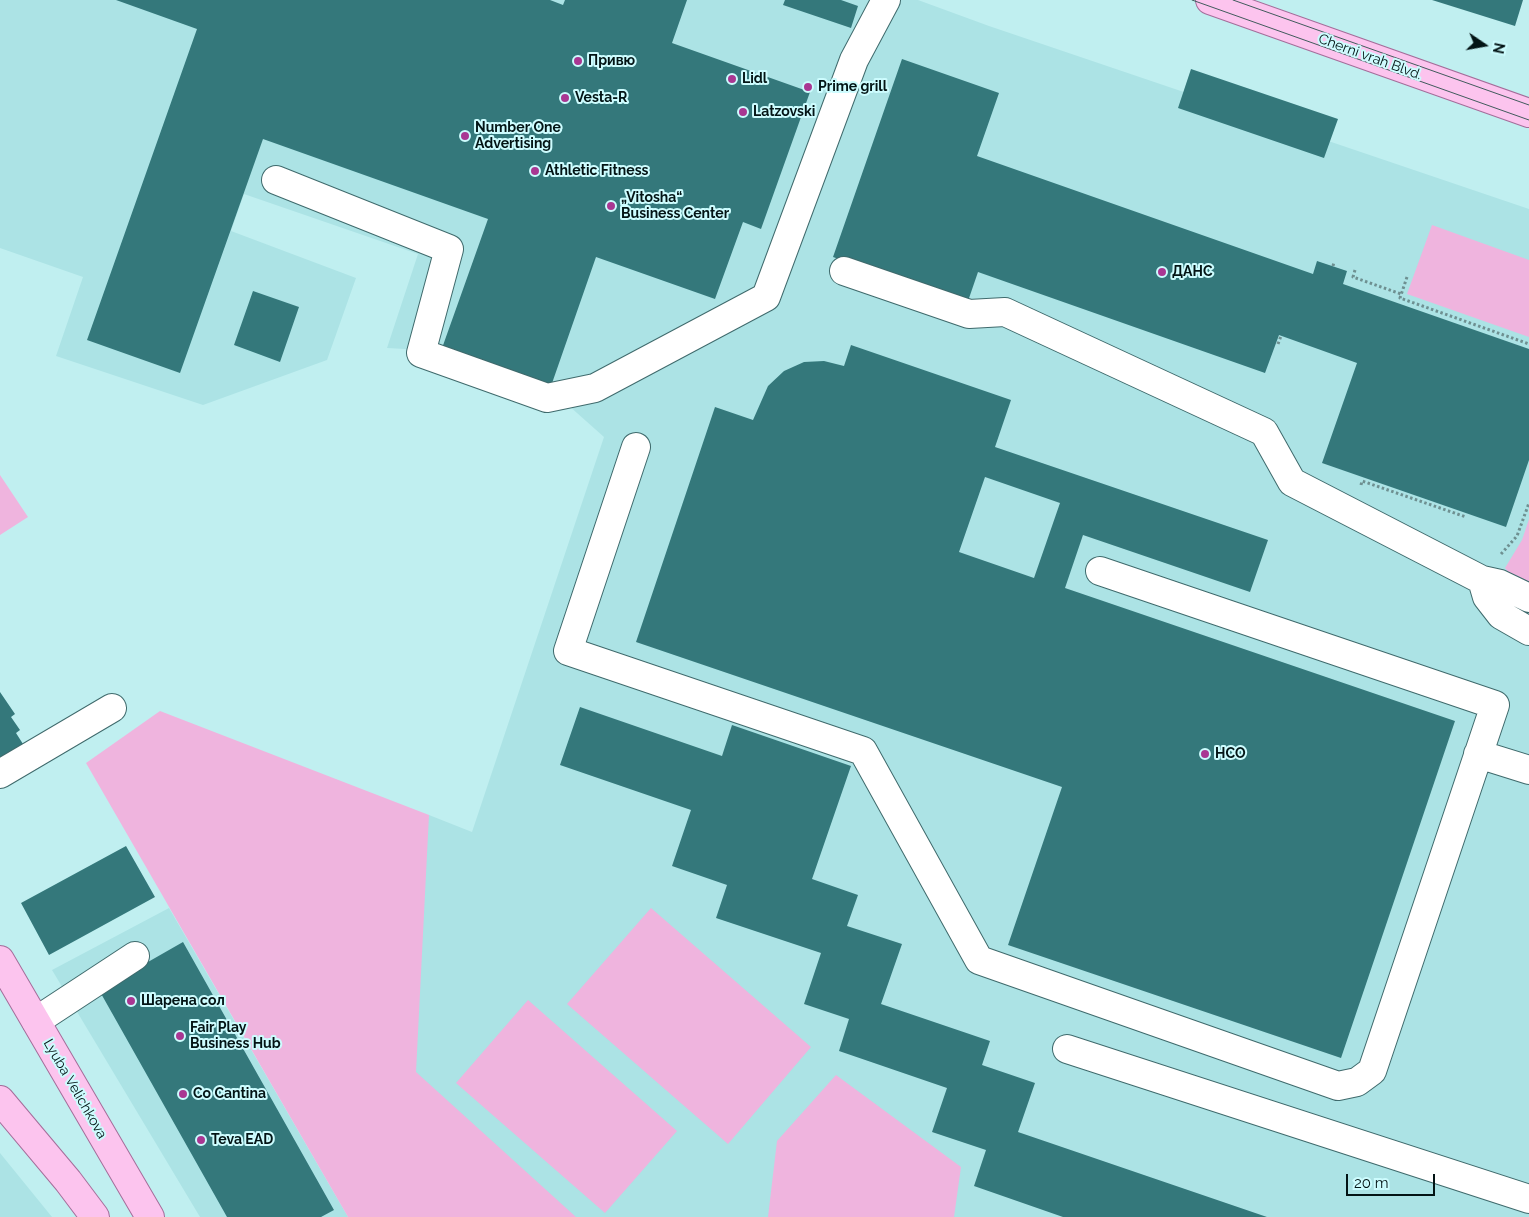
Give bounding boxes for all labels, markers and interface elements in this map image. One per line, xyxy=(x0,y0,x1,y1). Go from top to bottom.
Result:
north arrow xyxy=(1459,20,1509,70)
street label: Cherni vrah Blvd. xyxy=(1316,30,1424,84)
text: N xyxy=(1490,41,1508,55)
place label: Привю xyxy=(588,53,635,69)
marker: Привю xyxy=(572,55,584,67)
place label: Lidl xyxy=(742,71,767,87)
marker: Lidl xyxy=(726,73,738,85)
place label: Prime grill xyxy=(818,79,887,95)
marker: Prime grill xyxy=(802,81,814,93)
place label: Vesta-R xyxy=(575,90,627,106)
marker: Vesta-R xyxy=(559,92,571,104)
place label: Latzovski xyxy=(753,104,815,120)
marker: Latzovski xyxy=(737,106,749,118)
place label: Number One Advertising xyxy=(475,120,561,152)
marker: Number One Advertising xyxy=(459,130,471,142)
place label: Athletic Fitness xyxy=(545,163,648,179)
marker: Athletic Fitness xyxy=(529,165,541,177)
place label: „Vitosha“ Business Center xyxy=(621,190,729,222)
marker: „Vitosha“ Business Center xyxy=(605,200,617,212)
place label: ДАНС xyxy=(1172,264,1212,280)
marker: ДАНС xyxy=(1156,266,1168,278)
place label: НСО xyxy=(1215,746,1245,762)
marker: НСО xyxy=(1199,748,1211,760)
place label: Шарена сол xyxy=(141,993,225,1009)
marker: Шарена сол xyxy=(125,995,137,1007)
place label: Fair Play Business Hub xyxy=(190,1020,281,1052)
marker: Fair Play Business Hub xyxy=(174,1030,186,1042)
street label: Lyuba Velichkova xyxy=(40,1036,110,1142)
place label: Co Cantina xyxy=(193,1086,266,1102)
marker: Co Cantina xyxy=(177,1088,189,1100)
place label: Teva EAD xyxy=(211,1132,273,1148)
marker: Teva EAD xyxy=(195,1134,207,1146)
scale bar xyxy=(1349,1164,1438,1196)
text: 20 m xyxy=(1354,1174,1389,1192)

